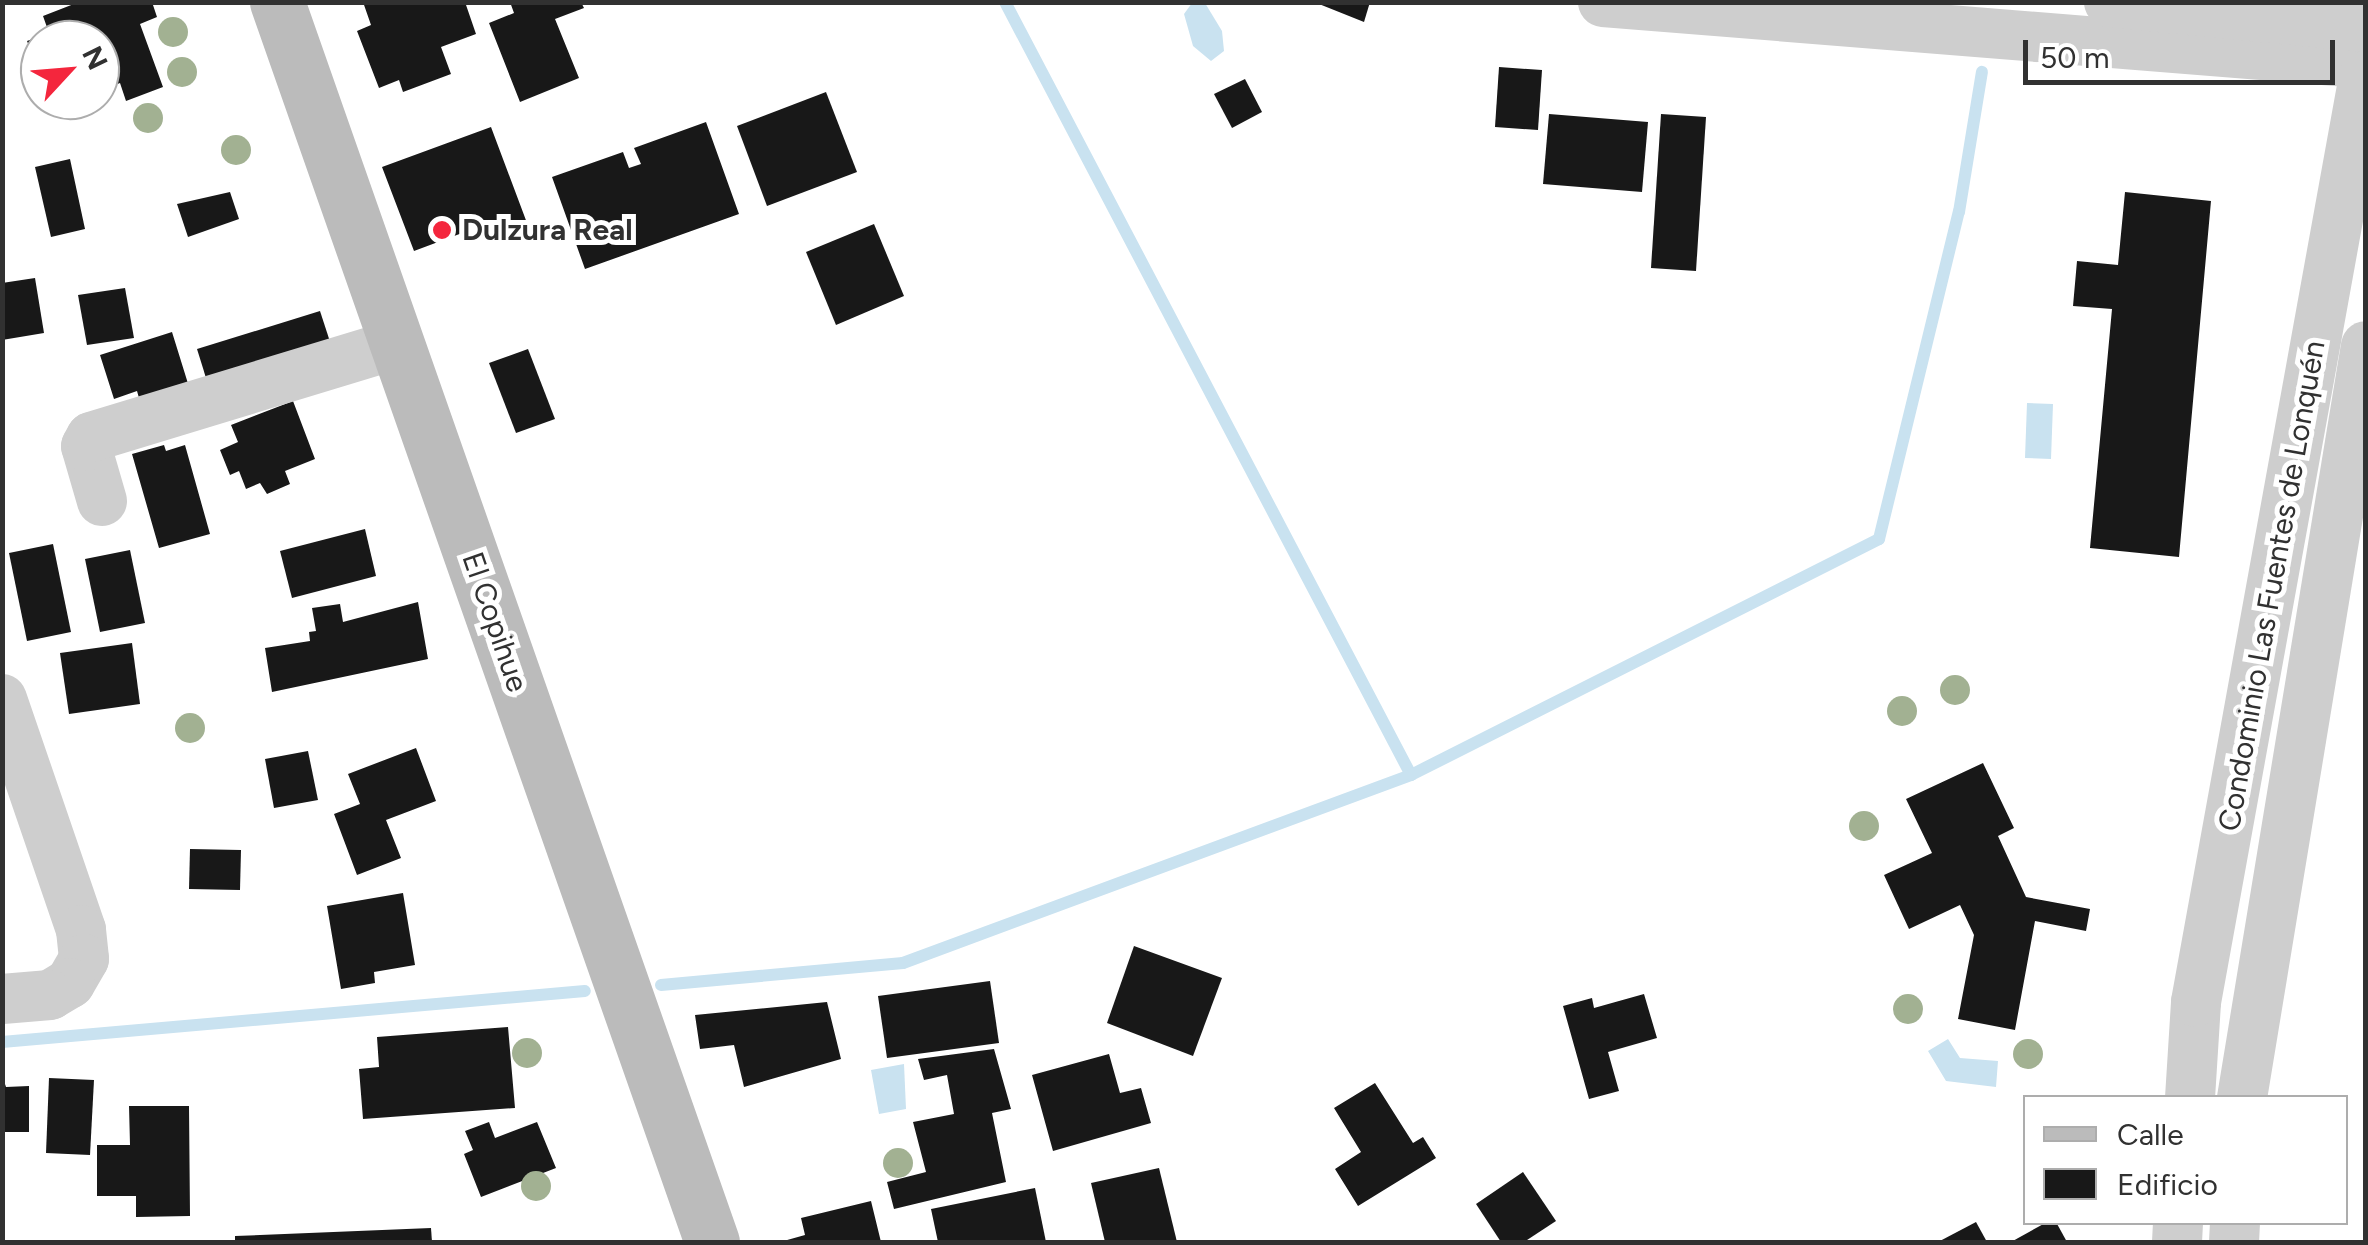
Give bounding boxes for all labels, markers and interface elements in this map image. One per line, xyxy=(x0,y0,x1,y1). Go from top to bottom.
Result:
north arrow xyxy=(20,20,120,120)
scale bar xyxy=(2028,20,2340,82)
text: 50 m xyxy=(2040,39,2109,76)
text: N xyxy=(75,41,115,75)
place label: Dulzura Real xyxy=(462,212,633,248)
marker: Dulzura Real xyxy=(431,219,453,241)
street label: Condominio Las Fuentes de Lonquén xyxy=(2211,338,2333,834)
street label: El Copihue xyxy=(454,547,536,697)
legend xyxy=(2023,1095,2348,1225)
text: Calle xyxy=(2117,1116,2184,1153)
text: Edificio xyxy=(2117,1166,2218,1203)

